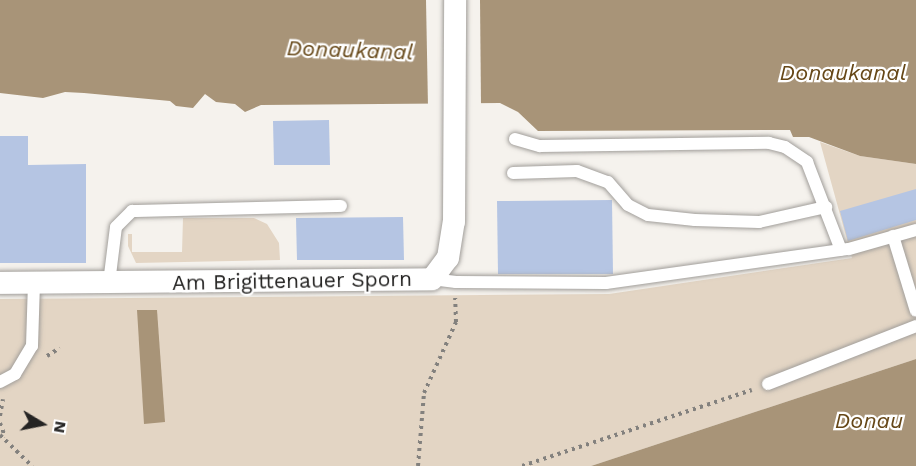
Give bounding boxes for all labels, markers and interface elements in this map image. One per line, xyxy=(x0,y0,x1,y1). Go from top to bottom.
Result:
water label: Donaukanal xyxy=(286,35,414,65)
water label: Donaukanal xyxy=(780,60,906,86)
street label: Am Brigittenauer Sporn xyxy=(172,266,412,296)
north arrow xyxy=(12,394,72,454)
water label: Donau xyxy=(835,408,903,434)
text: N xyxy=(50,420,71,435)

